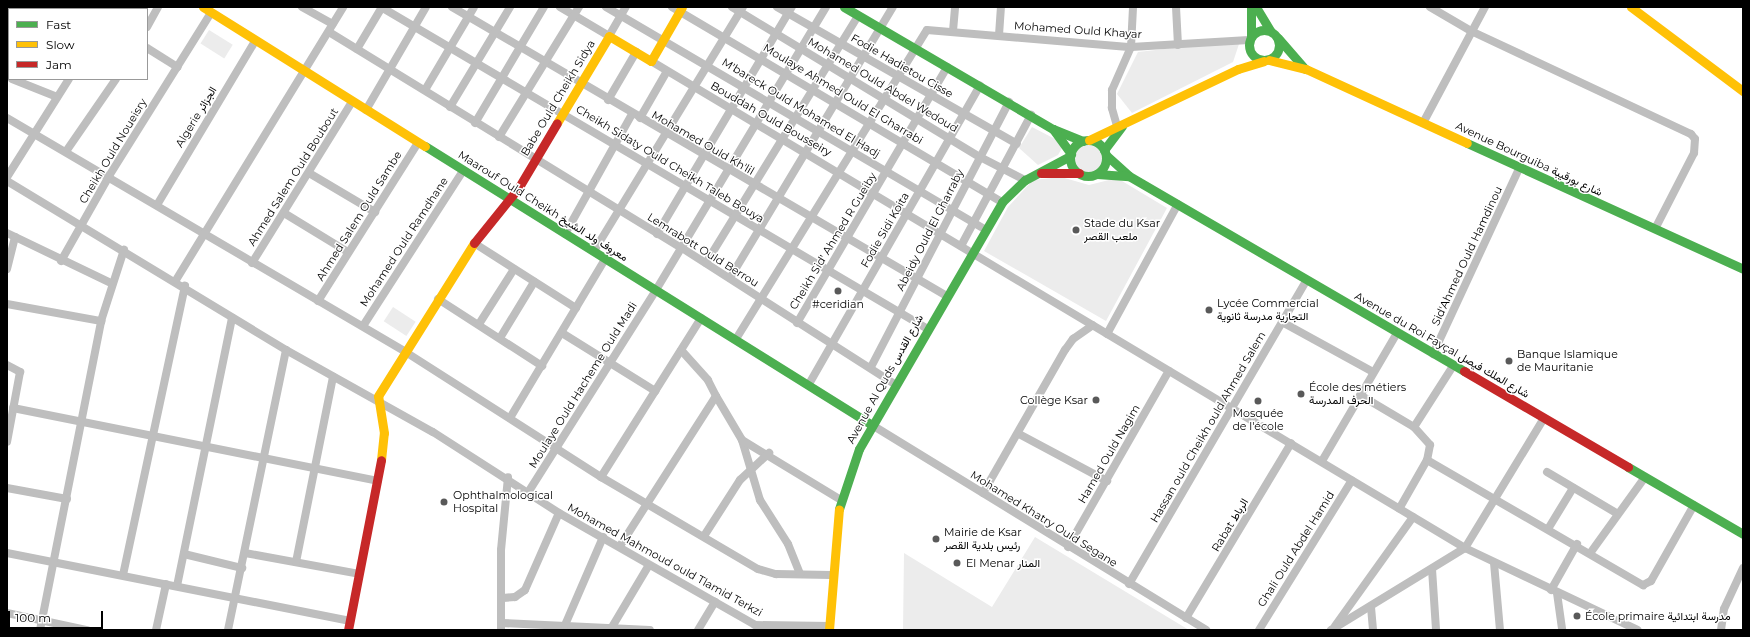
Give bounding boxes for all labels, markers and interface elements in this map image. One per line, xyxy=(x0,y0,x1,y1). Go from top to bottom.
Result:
legend xyxy=(8,8,148,80)
text: Fast xyxy=(46,17,71,32)
street label: Mohamed Ould Khayar xyxy=(1014,19,1142,41)
street label: Fodie Hadietou Cisse xyxy=(849,31,955,101)
street label: Mohamed Ould Abdel Wedoud xyxy=(806,35,960,135)
text: Slow xyxy=(46,37,75,52)
street label: Babe Ould Cheikh Sidya xyxy=(518,38,598,158)
street label: Moulaye Ahmed Ould El Gharrabi xyxy=(761,41,925,147)
street label: M'bareck Ould Mohamed El Hadj xyxy=(720,55,882,161)
text: Jam xyxy=(46,57,72,72)
street label: Bouddah Ould Bousseiry xyxy=(708,79,834,159)
street label: Algerie الجزائر xyxy=(173,84,219,150)
street label: Cheikh Ould Noueisry xyxy=(76,96,150,206)
street label: Cheikh Sidaty Ould Cheikh Taleb Bouya xyxy=(574,102,766,226)
street label: Ahmed Salem Ould Boubout xyxy=(245,106,341,248)
street label: Mohamed Ould Kh'lil xyxy=(649,108,757,178)
street label: Avenue Bourguiba شارع بورقيبة xyxy=(1453,119,1605,199)
street label: Maarouf Ould Cheikh معروف ولد الشيخ xyxy=(456,148,630,264)
street label: Ahmed Salem Ould Sambe xyxy=(314,149,404,283)
street label: Abeidy Ould El Gharraby xyxy=(894,167,966,293)
street label: Cheikh Sid' Ahmed R Gueiby xyxy=(787,170,879,312)
street label: Mohamed Ould Ramdhane xyxy=(357,175,451,309)
street label: Sid'Ahmed Ould Hamdinou xyxy=(1429,184,1505,328)
street label: Fodie Sidi Koita xyxy=(858,190,912,270)
street label: Lemrabott Ould Berrou xyxy=(645,210,761,290)
place label: Stade du Ksar ملعب القصر xyxy=(1084,217,1160,243)
marker: Stade du Ksar ملعب القصر xyxy=(1071,225,1081,235)
marker: #ceridian xyxy=(833,286,843,296)
street label: Avenue du Roi Fayçal شارع الملك فيصل xyxy=(1352,289,1532,401)
place label: #ceridian xyxy=(812,297,864,311)
place label: Lycée Commercial التجارية مدرسة ثانوية xyxy=(1217,297,1319,323)
street label: Moulaye Ould Hacheme Ould Madi xyxy=(526,299,640,471)
marker: Lycée Commercial التجارية مدرسة ثانوية xyxy=(1204,305,1214,315)
street label: Avenue Al Quds شارع القدس xyxy=(844,312,926,446)
street label: Hassan ould Cheikh ould Ahmed Salem xyxy=(1148,329,1268,525)
place label: Banque Islamique de Mauritanie xyxy=(1517,348,1618,374)
marker: Banque Islamique de Mauritanie xyxy=(1504,356,1514,366)
place label: École des métiers الحرف المدرسة xyxy=(1309,381,1406,407)
marker: École des métiers الحرف المدرسة xyxy=(1296,389,1306,399)
place label: Collège Ksar xyxy=(1020,393,1088,407)
marker: Collège Ksar xyxy=(1091,395,1101,405)
marker: Mosquée de l'école xyxy=(1253,396,1263,406)
street label: Hamed Ould Nagim xyxy=(1075,402,1143,506)
place label: Mosquée de l'école xyxy=(1232,407,1284,433)
street label: Mohamed Khatry Ould Segane xyxy=(968,468,1120,570)
place label: Ophthalmological Hospital xyxy=(453,489,553,515)
street label: Ghali Ould Abdel Hamid xyxy=(1255,489,1337,609)
marker: Ophthalmological Hospital xyxy=(438,496,450,508)
street label: Rabat الرباط xyxy=(1209,496,1251,554)
street label: Mohamed Mahmoud ould Tlamid Terkzi xyxy=(565,501,765,619)
place label: Mairie de Ksar رئيس بلدية القصر xyxy=(944,526,1022,552)
marker: Mairie de Ksar رئيس بلدية القصر xyxy=(931,534,941,544)
place label: El Menar المنار xyxy=(966,556,1040,570)
marker: El Menar المنار xyxy=(951,557,963,569)
scale bar xyxy=(10,603,105,629)
place label: École primaire مدرسة ابتدائية xyxy=(1585,609,1730,623)
text: 100 m xyxy=(15,610,51,625)
marker: École primaire مدرسة ابتدائية xyxy=(1572,611,1582,621)

